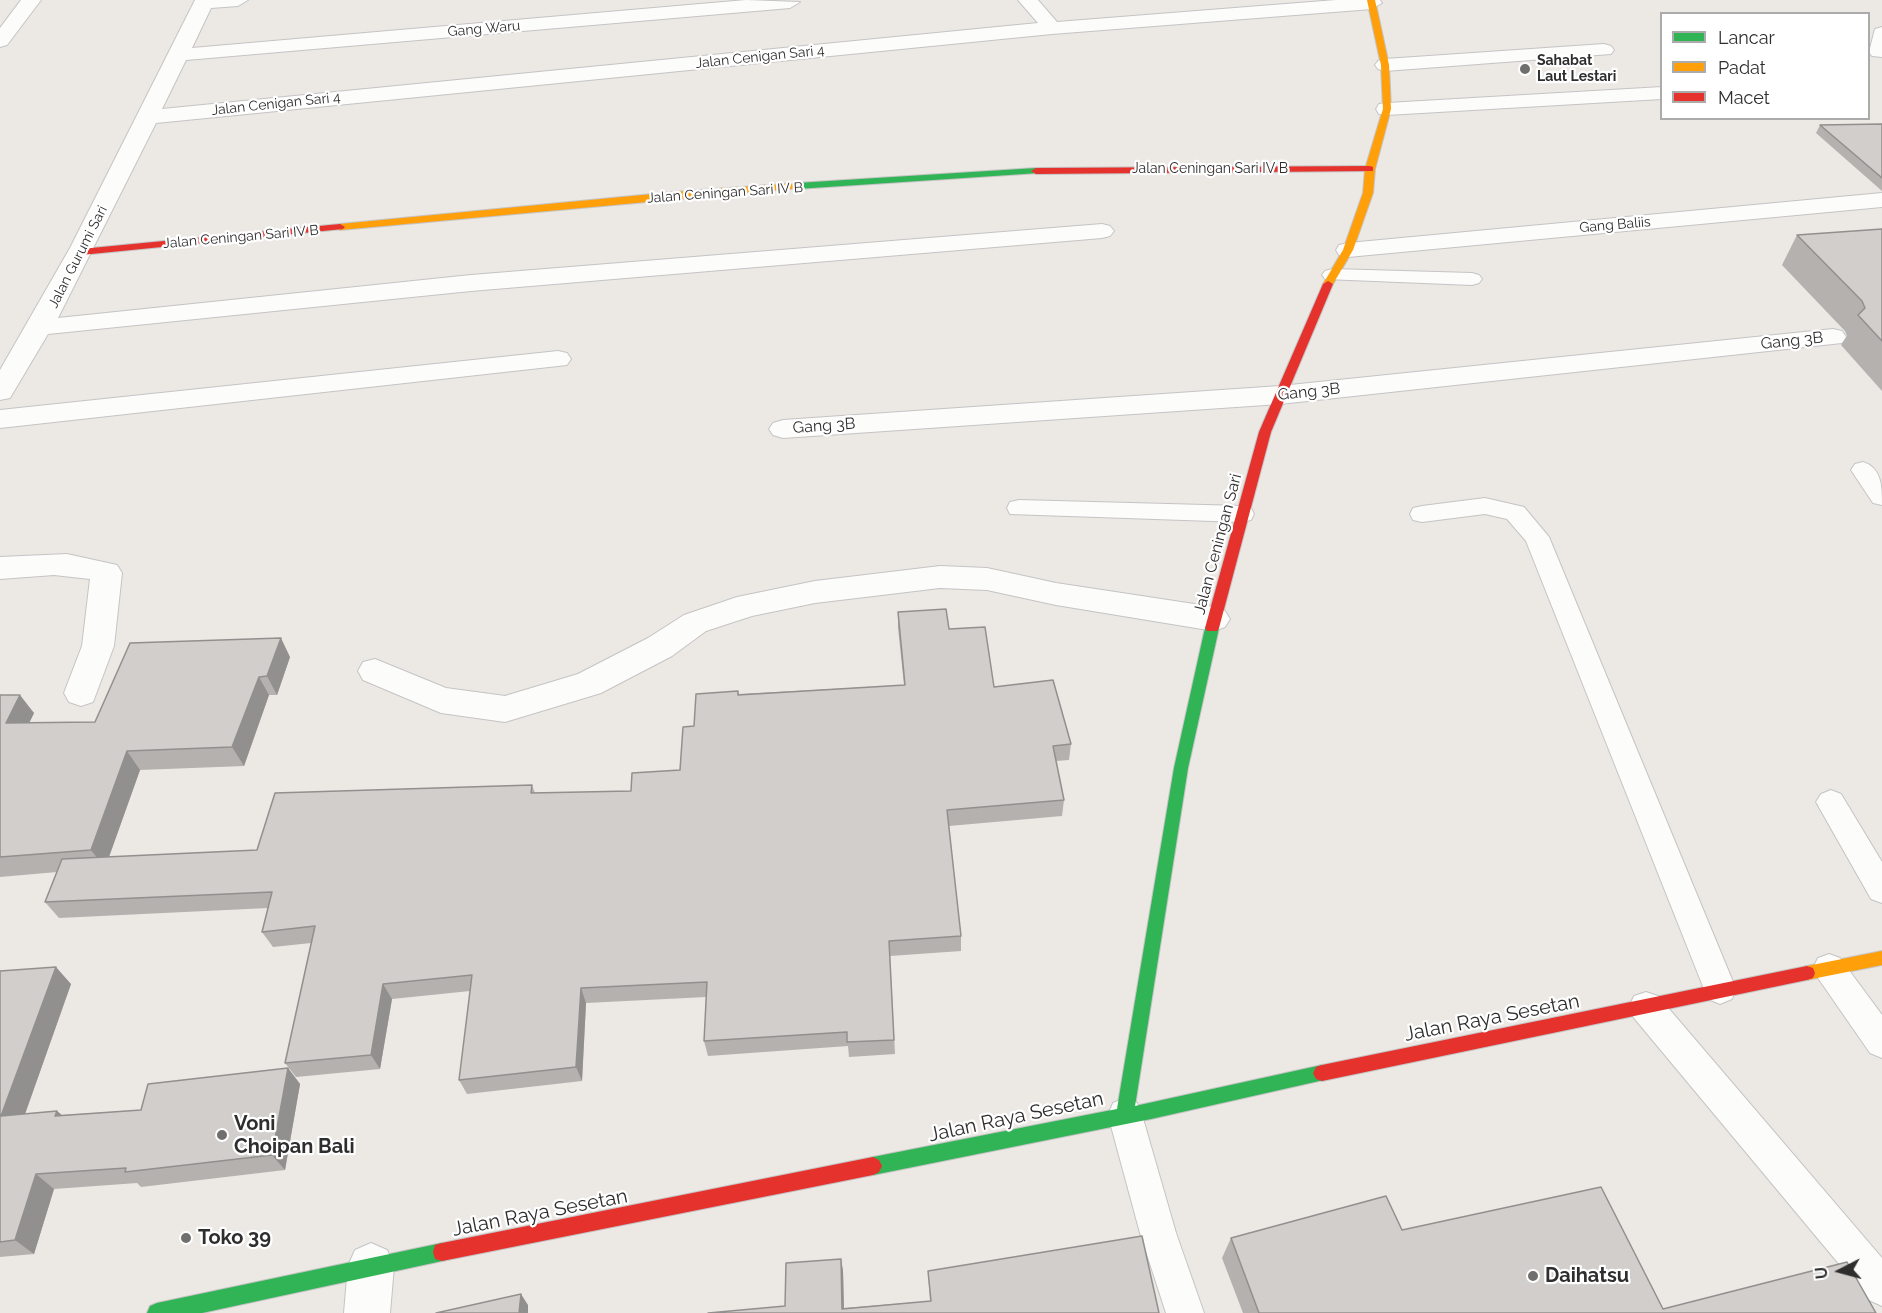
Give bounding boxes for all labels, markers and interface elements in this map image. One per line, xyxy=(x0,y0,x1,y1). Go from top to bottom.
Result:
legend xyxy=(1660,12,1870,120)
street label: Gang Waru xyxy=(447,17,521,41)
text: Lancar xyxy=(1718,27,1775,48)
street label: Jalan Cenigan Sari 4 xyxy=(695,42,825,72)
place label: Sahabat Laut Lestari xyxy=(1537,53,1616,86)
text: Padat xyxy=(1718,57,1766,78)
marker: Sahabat Laut Lestari xyxy=(1518,62,1532,76)
text: Macet xyxy=(1718,87,1770,108)
street label: Jalan Cenigan Sari 4 xyxy=(211,89,341,119)
street label: Jalan Ceningan Sari IV B xyxy=(1132,161,1288,177)
street label: Jalan Ceningan Sari IV B xyxy=(647,179,803,207)
street label: Jalan Gurumi Sari xyxy=(45,203,111,311)
street label: Gang Baliis xyxy=(1579,214,1651,236)
street label: Jalan Ceningan Sari IV B xyxy=(162,222,320,252)
street label: Gang 3B xyxy=(1760,328,1824,354)
street label: Gang 3B xyxy=(1277,379,1341,405)
street label: Gang 3B xyxy=(792,414,856,438)
street label: Jalan Ceningan Sari xyxy=(1190,472,1246,616)
street label: Jalan Raya Sesetan xyxy=(1402,989,1582,1047)
street label: Jalan Raya Sesetan xyxy=(926,1087,1106,1147)
place label: Voni Choipan Bali xyxy=(234,1112,355,1159)
marker: Voni Choipan Bali xyxy=(215,1128,229,1142)
street label: Jalan Raya Sesetan xyxy=(450,1184,630,1242)
place label: Toko 39 xyxy=(198,1226,271,1250)
marker: Toko 39 xyxy=(179,1231,193,1245)
north arrow xyxy=(1810,1241,1870,1301)
place label: Daihatsu xyxy=(1545,1264,1629,1288)
text: U xyxy=(1812,1266,1832,1280)
marker: Daihatsu xyxy=(1526,1269,1540,1283)

